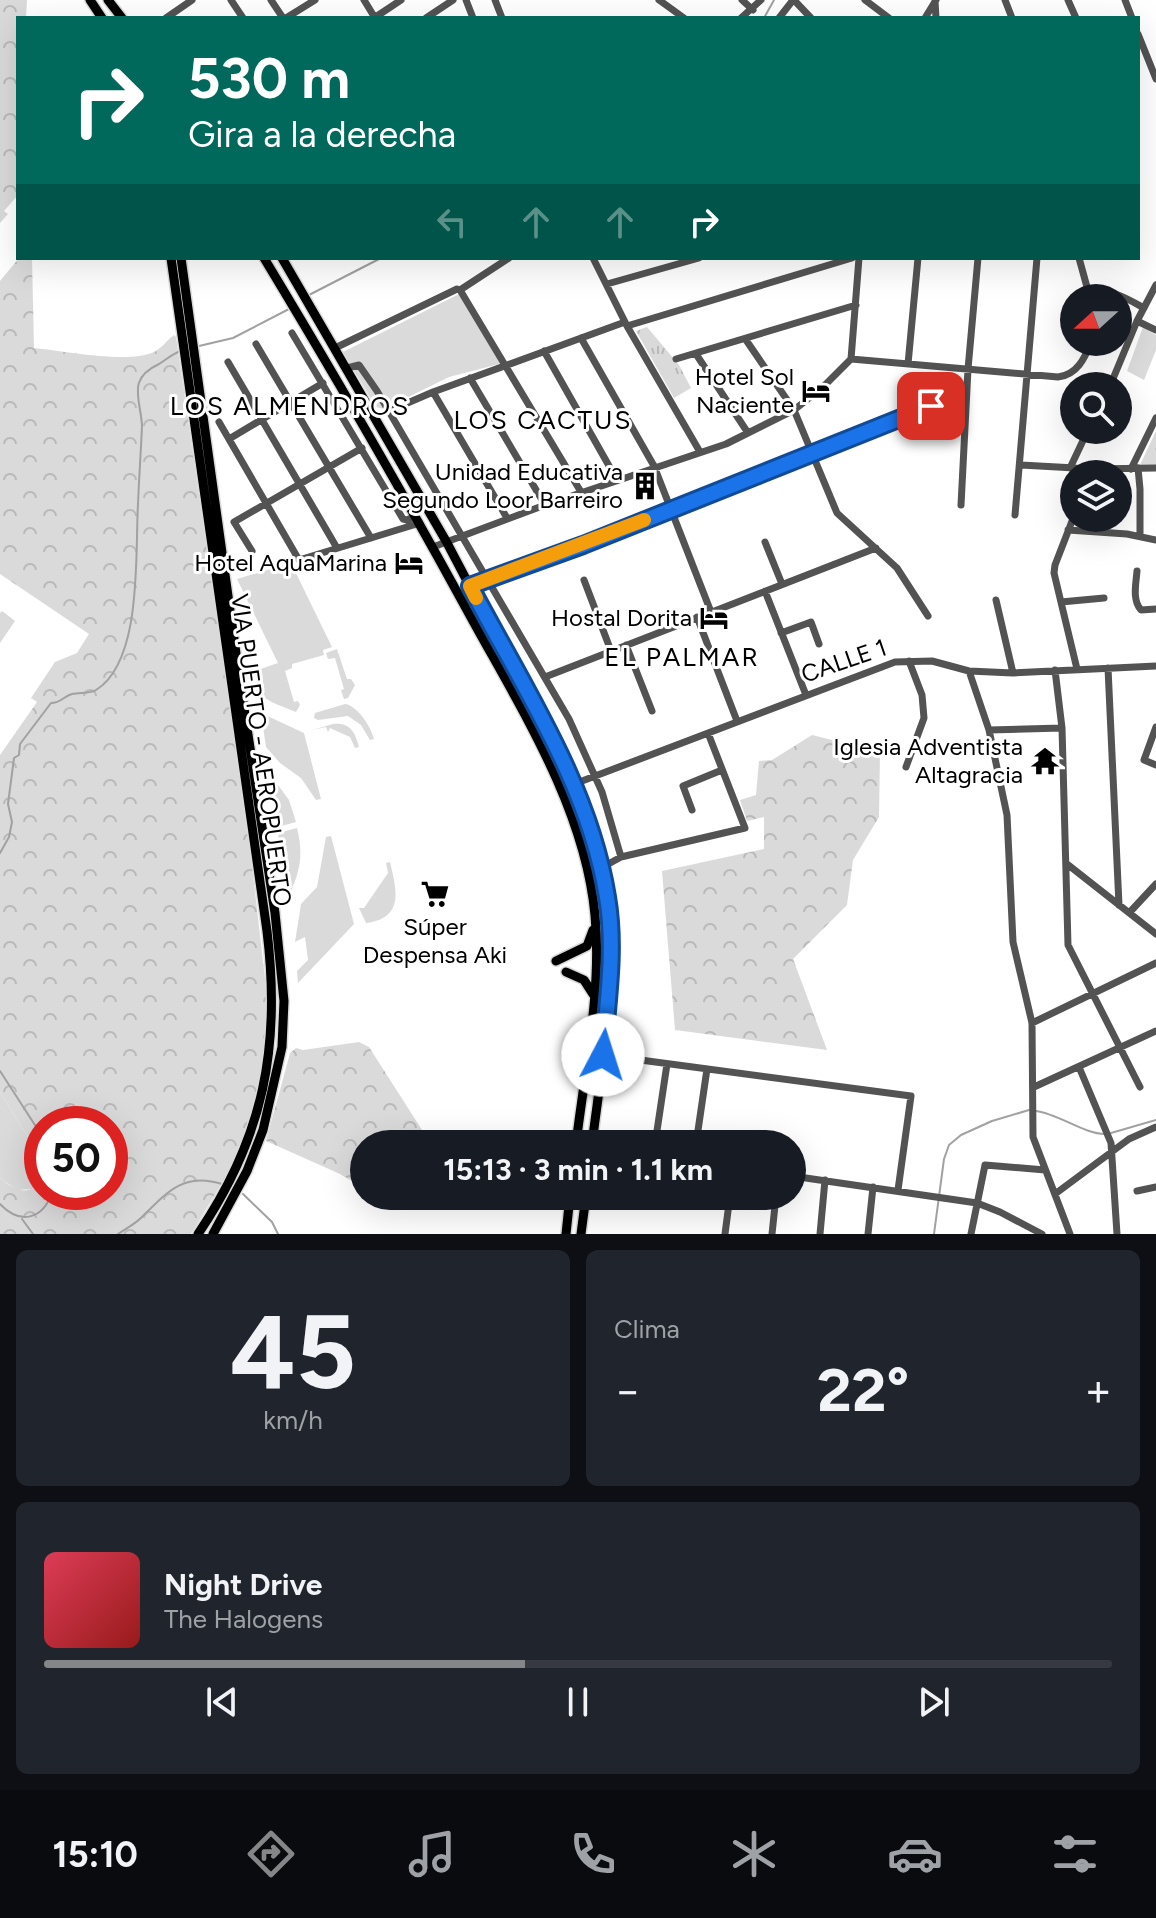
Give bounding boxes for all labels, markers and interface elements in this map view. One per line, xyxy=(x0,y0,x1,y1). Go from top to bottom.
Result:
text: 530 m xyxy=(188,45,350,112)
icon: right xyxy=(56,48,160,152)
text: Gira a la derecha xyxy=(188,113,456,156)
icon: left xyxy=(430,200,474,244)
icon: ahead xyxy=(514,200,558,244)
icon: ahead xyxy=(598,200,642,244)
icon: right xyxy=(682,200,726,244)
north arrow xyxy=(1060,284,1132,356)
map controls xyxy=(1060,284,1132,532)
place label: Hotel Sol Naciente xyxy=(695,362,794,419)
pin xyxy=(897,372,965,440)
button: search xyxy=(1060,372,1132,444)
hotel icon: Hotel Sol Naciente xyxy=(801,376,831,406)
icon: arrive xyxy=(909,384,953,428)
district label: LOS ALMENDROS xyxy=(170,390,410,422)
district label: LOS CACTUS xyxy=(454,404,632,436)
place label: Unidad Educativa Segundo Loor Barreiro xyxy=(382,457,623,514)
button: layers xyxy=(1060,460,1132,532)
building icon: Unidad Educativa Segundo Loor Barreiro xyxy=(630,471,660,501)
place label: Hotel AquaMarina xyxy=(194,548,387,577)
hotel icon: Hotel AquaMarina xyxy=(394,548,424,578)
street label: VIA PUERTO - AEROPUERTO xyxy=(225,592,298,908)
place label: Hostal Dorita xyxy=(551,603,692,632)
hotel icon: Hostal Dorita xyxy=(699,603,729,633)
street label: CALLE 1 xyxy=(797,632,890,689)
district label: EL PALMAR xyxy=(604,641,760,673)
place label: Iglesia Adventista Altagracia xyxy=(833,732,1023,789)
temple icon: Iglesia Adventista Altagracia xyxy=(1030,746,1060,776)
supermarket icon: Súper Despensa Aki xyxy=(420,879,450,909)
place label: Súper Despensa Aki xyxy=(363,912,507,969)
position arrow xyxy=(561,1013,645,1097)
speed limit sign: 50 xyxy=(24,1106,128,1210)
text: 15:13 · 3 min · 1.1 km xyxy=(443,1151,713,1188)
text: 45 xyxy=(230,1289,356,1414)
text: Clima xyxy=(614,1313,680,1345)
text: 22° xyxy=(817,1354,909,1426)
text: − xyxy=(614,1364,641,1417)
text: + xyxy=(1085,1364,1112,1417)
text: km/h xyxy=(263,1404,323,1436)
text: Night Drive xyxy=(164,1566,322,1603)
text: The Halogens xyxy=(164,1603,323,1635)
icon: previous xyxy=(200,1680,244,1724)
icon: pause xyxy=(556,1680,600,1724)
icon: next xyxy=(912,1680,956,1724)
icon: directions xyxy=(243,1826,299,1882)
icon: music xyxy=(404,1826,460,1882)
icon: phone xyxy=(565,1826,621,1882)
icon: climate xyxy=(726,1826,782,1882)
icon: car xyxy=(887,1826,943,1882)
icon: filters xyxy=(1047,1826,1103,1882)
text: 15:10 xyxy=(52,1833,138,1876)

